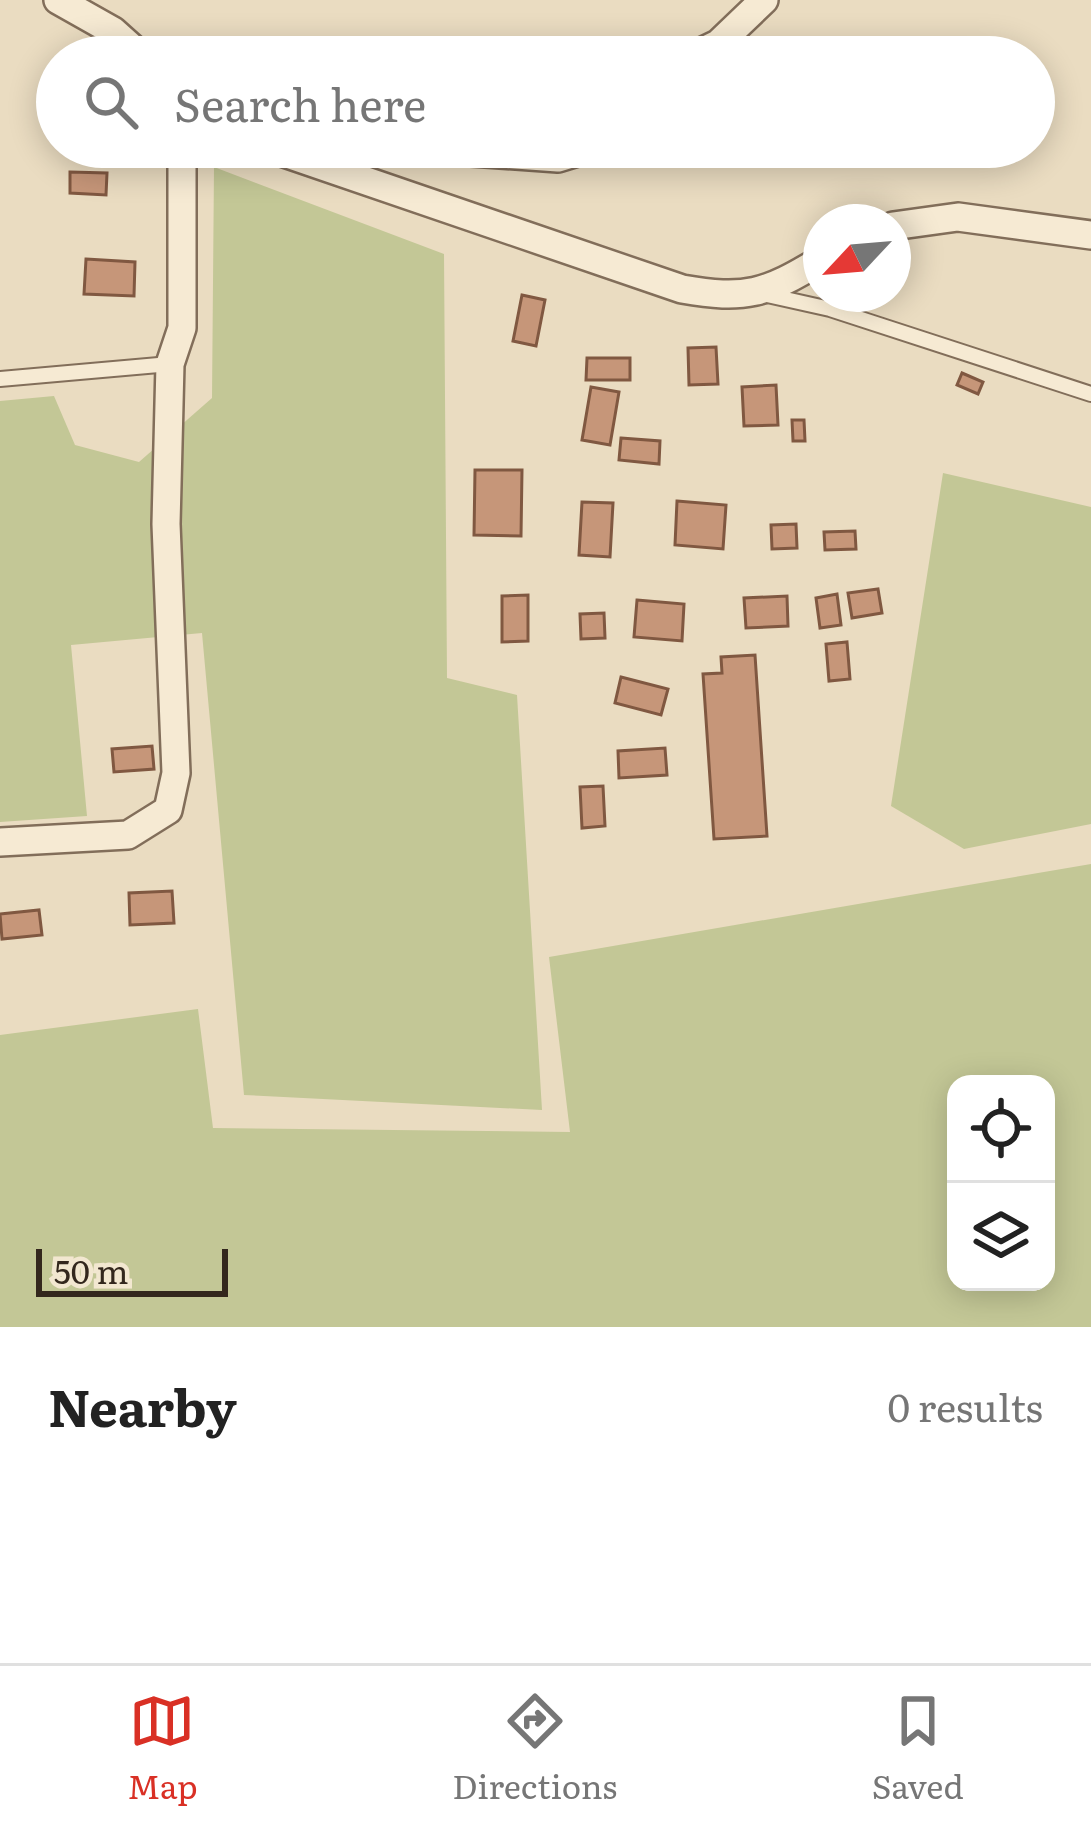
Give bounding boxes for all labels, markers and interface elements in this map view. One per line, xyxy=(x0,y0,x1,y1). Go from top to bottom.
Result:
search box xyxy=(36,36,1055,168)
icon: search xyxy=(78,69,144,135)
text: Search here xyxy=(174,69,426,136)
north arrow xyxy=(803,204,911,312)
map controls xyxy=(947,1075,1055,1291)
button: locate xyxy=(947,1075,1055,1183)
button: layers xyxy=(947,1183,1055,1291)
scale bar xyxy=(36,1243,228,1296)
text: 50 m xyxy=(54,1245,128,1294)
text: Nearby xyxy=(48,1367,237,1443)
text: 0 results xyxy=(888,1376,1043,1434)
tab: Map xyxy=(127,1688,198,1809)
tab: Directions xyxy=(452,1688,617,1809)
tab: Saved xyxy=(872,1688,964,1809)

